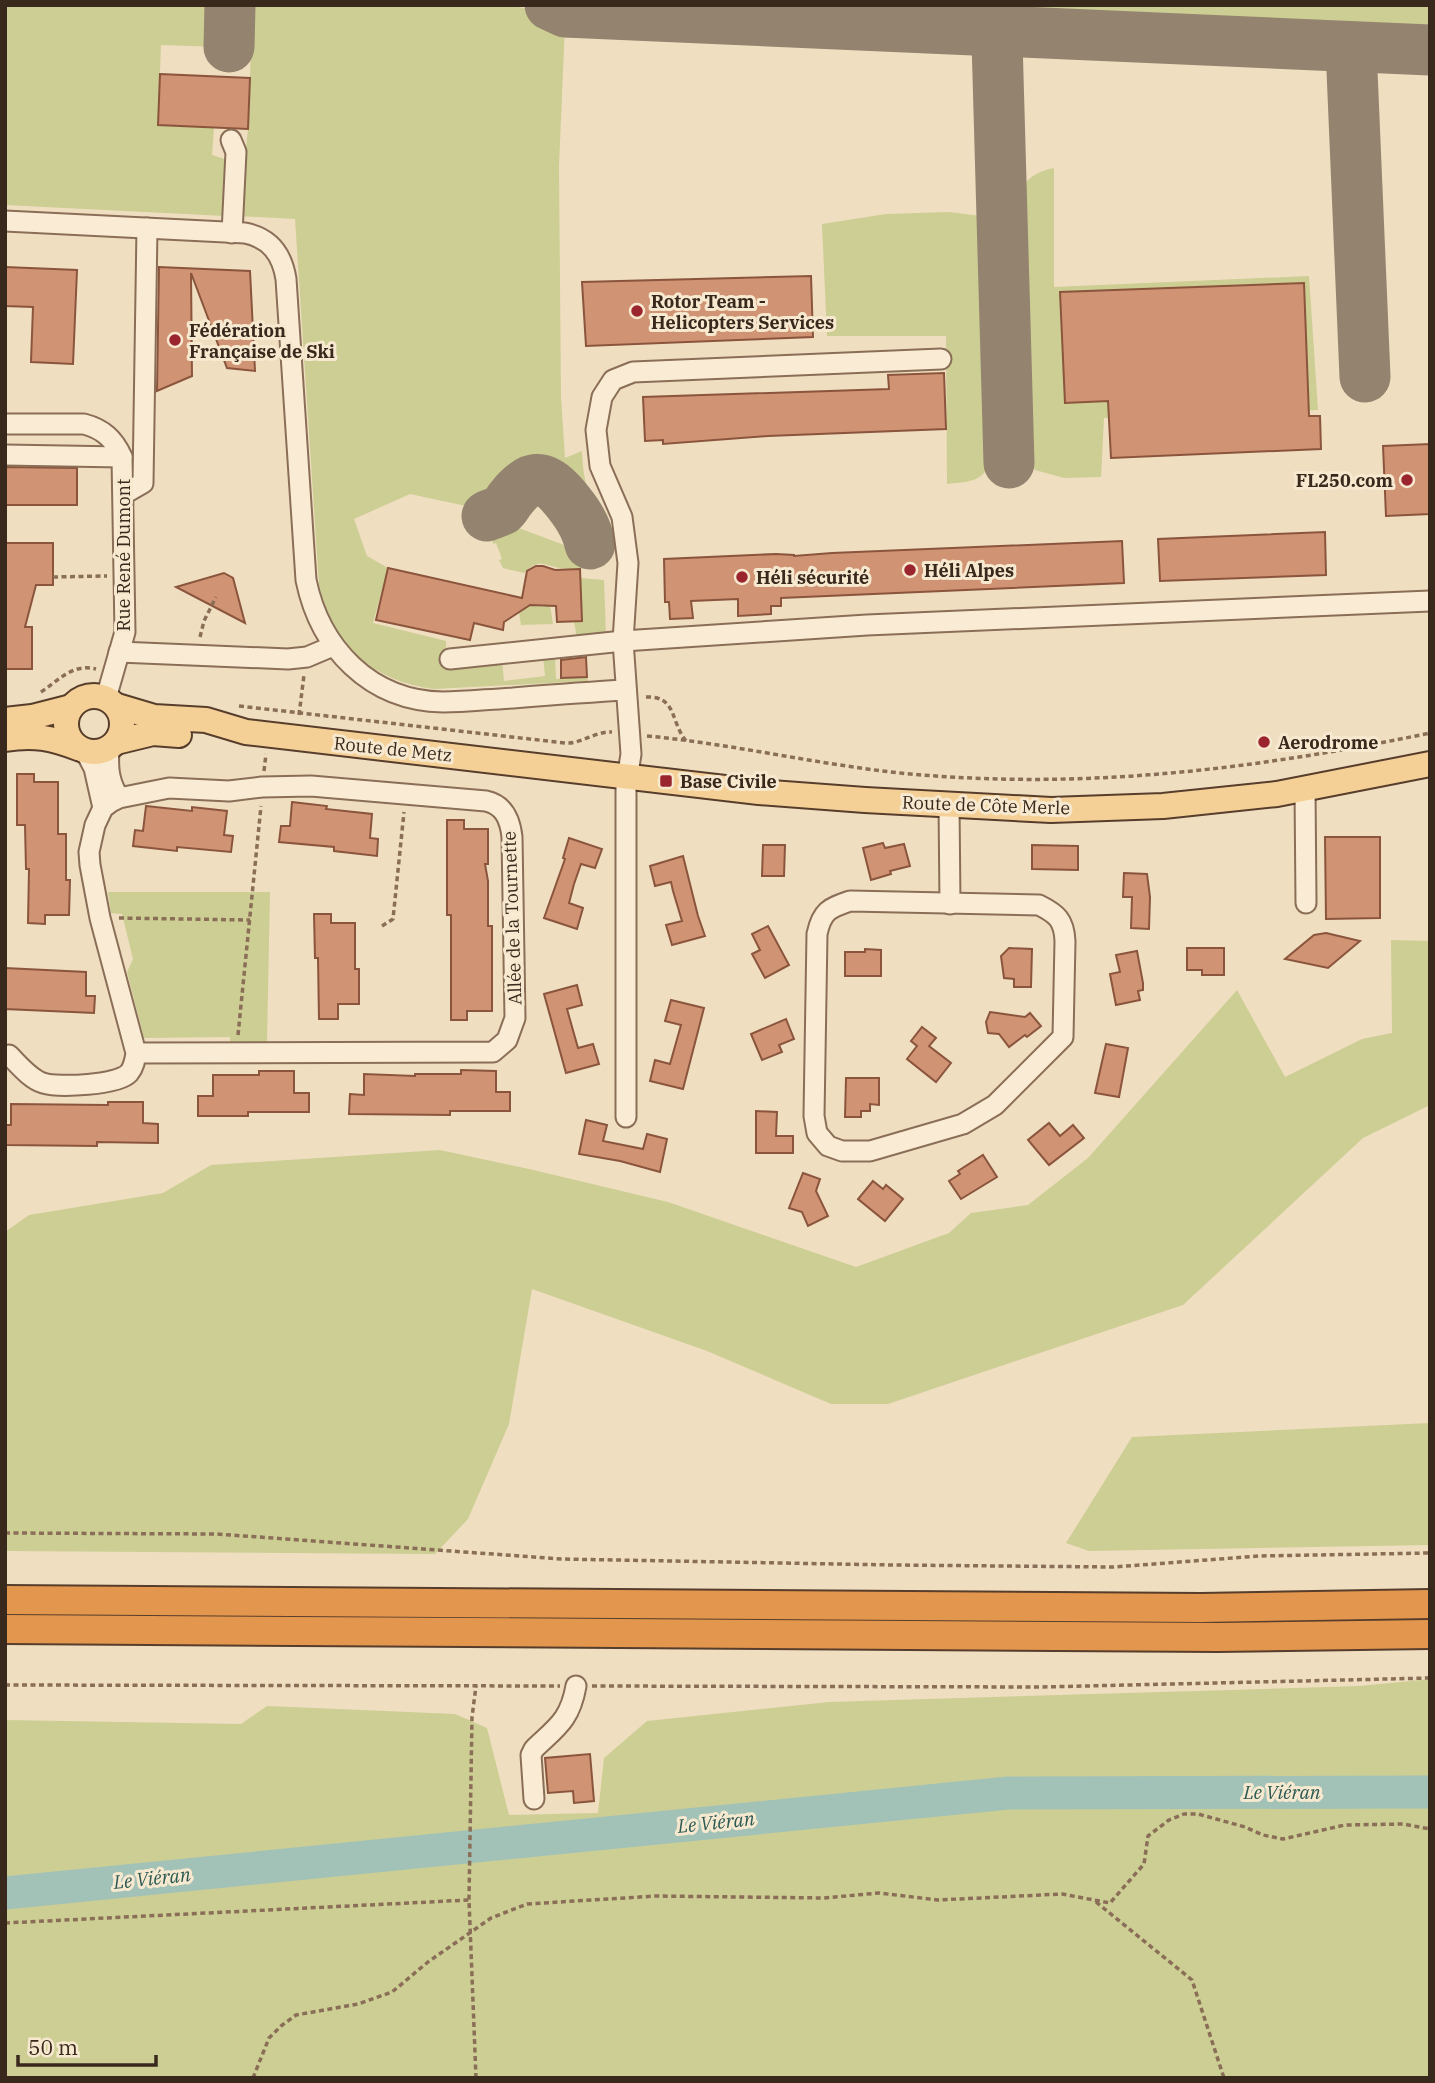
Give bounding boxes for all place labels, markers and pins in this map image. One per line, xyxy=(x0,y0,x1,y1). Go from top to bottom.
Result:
place label: Rotor Team - Helicopters Services xyxy=(651,290,834,334)
marker: Rotor Team - Helicopters Services xyxy=(629,303,645,319)
place label: Fédération Française de Ski xyxy=(189,319,335,363)
marker: Fédération Française de Ski xyxy=(167,332,183,348)
place label: FL250.com xyxy=(1296,469,1394,492)
marker: FL250.com xyxy=(1399,472,1415,488)
place label: Héli Alpes xyxy=(924,559,1014,582)
marker: Héli Alpes xyxy=(902,562,918,578)
place label: Héli sécurité xyxy=(756,566,869,589)
marker: Héli sécurité xyxy=(734,569,750,585)
place label: Aerodrome xyxy=(1278,731,1378,754)
marker: Aerodrome xyxy=(1256,734,1272,750)
place label: Base Civile xyxy=(680,770,777,793)
marker: Base Civile xyxy=(658,773,674,789)

